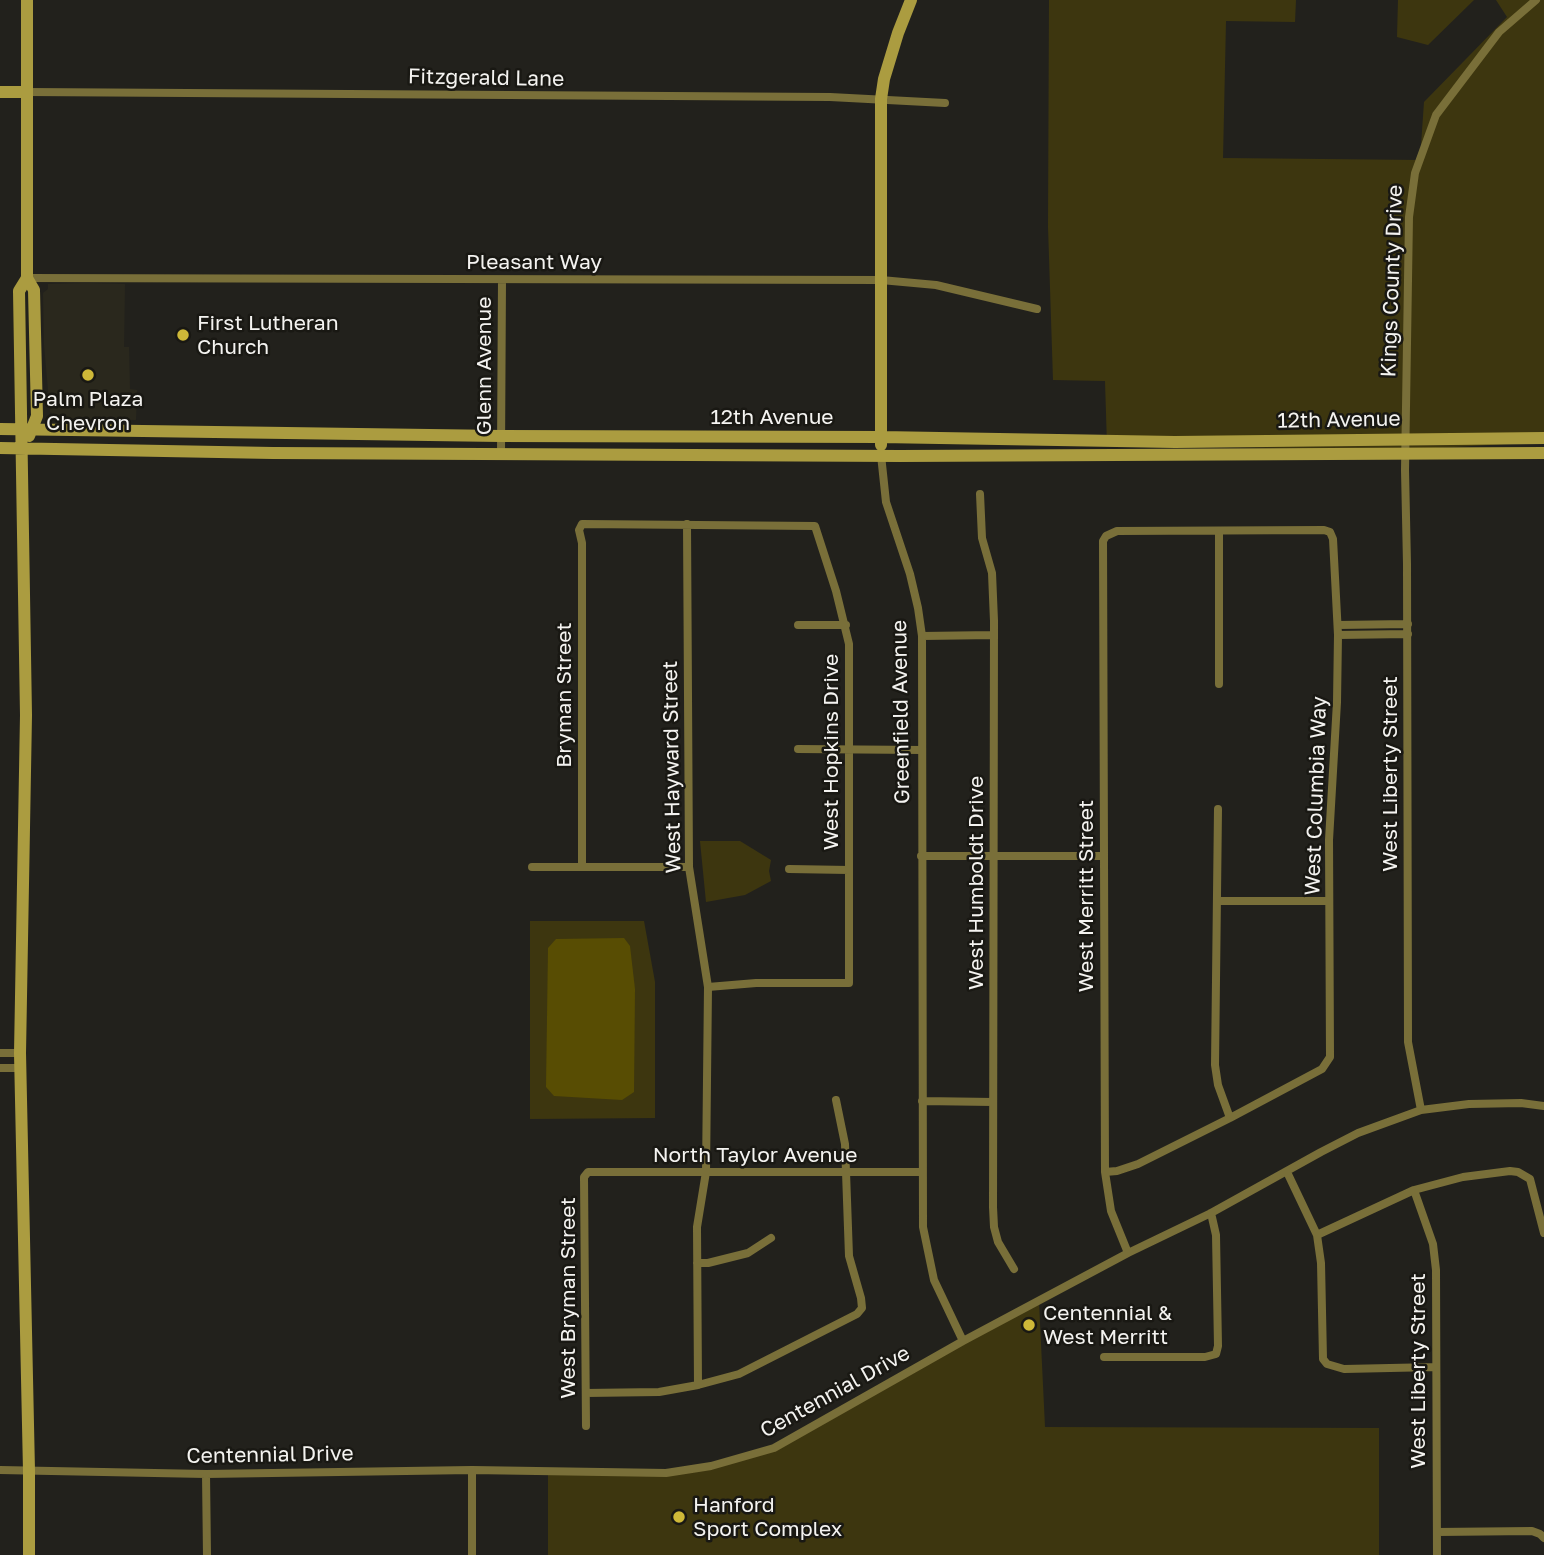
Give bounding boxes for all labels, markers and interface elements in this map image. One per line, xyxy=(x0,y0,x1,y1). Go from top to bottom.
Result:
street label: Fitzgerald Lane xyxy=(408,64,564,92)
street label: Kings County Drive xyxy=(1376,184,1408,378)
street label: Pleasant Way xyxy=(466,249,602,275)
street label: Glenn Avenue xyxy=(471,297,497,435)
place label: First Lutheran Church xyxy=(197,310,339,360)
marker: First Lutheran Church xyxy=(175,327,191,343)
marker: Palm Plaza Chevron xyxy=(80,367,96,383)
place label: Palm Plaza Chevron xyxy=(33,386,143,436)
street label: 12th Avenue xyxy=(710,404,834,430)
street label: 12th Avenue xyxy=(1277,406,1401,434)
street label: Greenfield Avenue xyxy=(887,620,915,804)
street label: Bryman Street xyxy=(551,622,577,768)
street label: West Hopkins Drive xyxy=(818,654,844,850)
street label: West Hayward Street xyxy=(658,660,686,874)
street label: West Liberty Street xyxy=(1377,676,1403,872)
street label: West Columbia Way xyxy=(1300,696,1332,896)
street label: West Humboldt Drive xyxy=(963,776,989,990)
street label: West Merritt Street xyxy=(1073,800,1099,992)
street label: North Taylor Avenue xyxy=(653,1142,857,1168)
street label: West Bryman Street xyxy=(555,1197,581,1399)
street label: West Liberty Street xyxy=(1405,1273,1431,1469)
place label: Centennial & West Merritt xyxy=(1043,1300,1172,1350)
marker: Centennial & West Merritt xyxy=(1021,1317,1037,1333)
street label: Centennial Drive xyxy=(756,1340,914,1444)
street label: Centennial Drive xyxy=(186,1441,354,1469)
place label: Hanford Sport Complex xyxy=(693,1492,842,1542)
marker: Hanford Sport Complex xyxy=(671,1509,687,1525)

